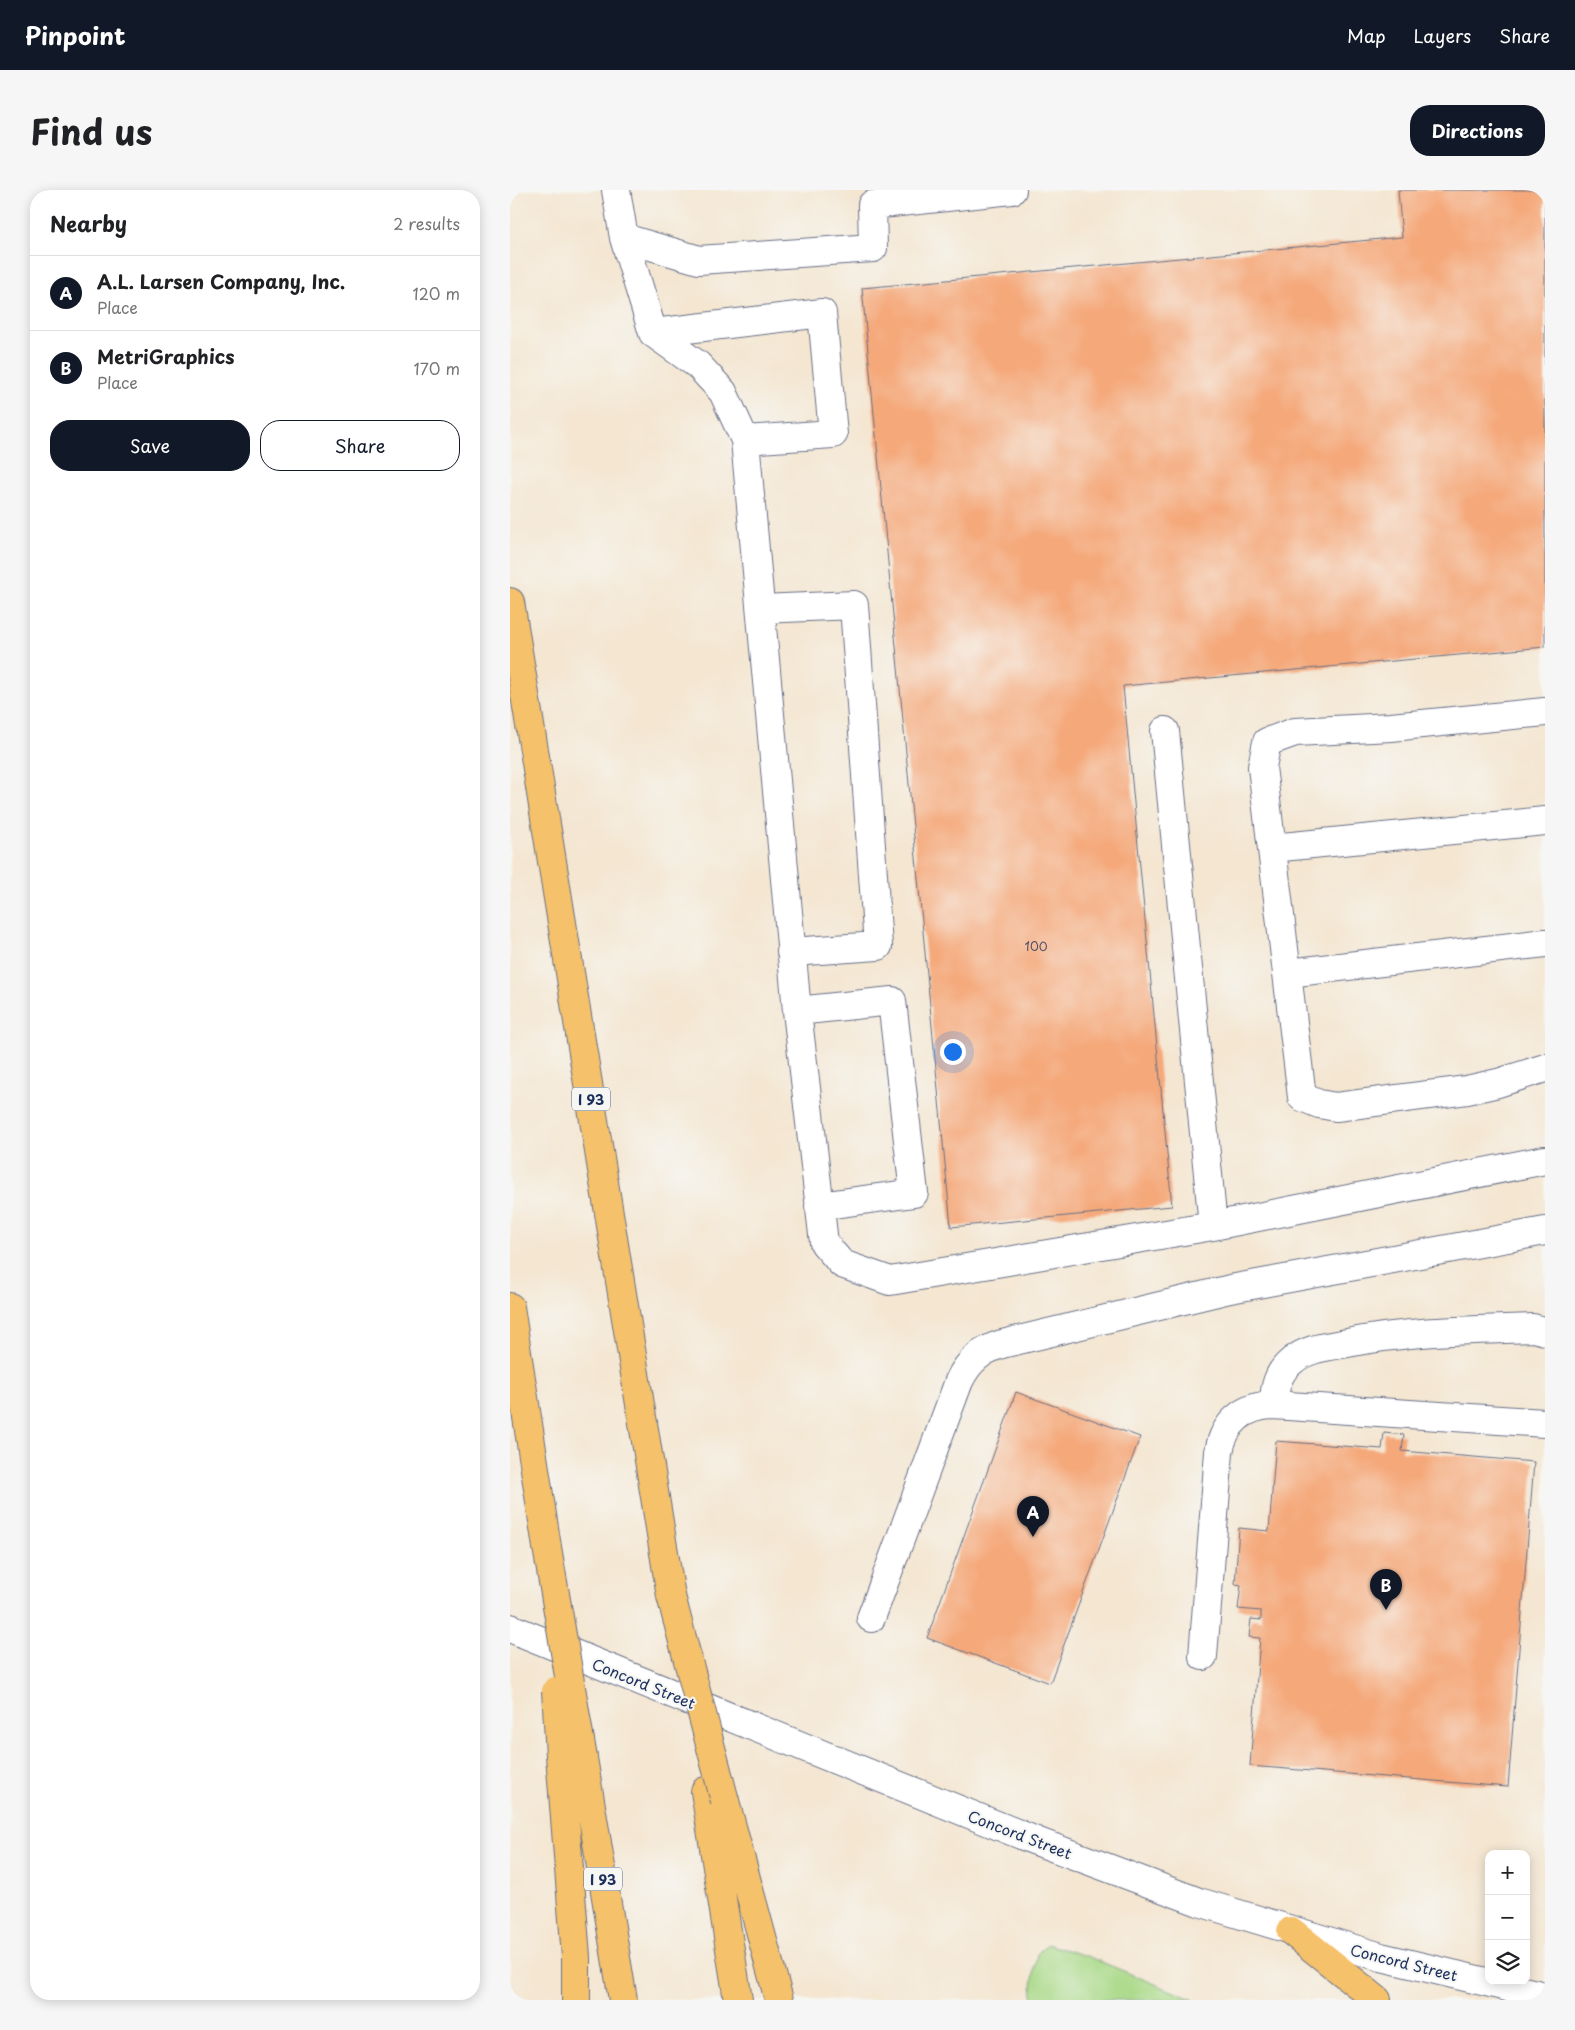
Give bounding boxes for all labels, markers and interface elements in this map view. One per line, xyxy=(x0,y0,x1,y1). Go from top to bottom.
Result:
text: Pinpoint xyxy=(25,17,126,53)
text: Map xyxy=(1347,22,1386,49)
text: Layers xyxy=(1414,22,1471,49)
text: Share xyxy=(1499,22,1550,49)
text: Find us xyxy=(30,104,152,157)
button: Directions xyxy=(1410,105,1545,156)
text: Nearby xyxy=(50,207,127,239)
text: 2 results xyxy=(393,211,460,235)
text: A.L. Larsen Company, Inc. xyxy=(97,267,345,295)
text: A xyxy=(60,281,72,305)
text: 120 m xyxy=(413,281,460,305)
text: Place xyxy=(97,295,138,319)
text: MetriGraphics xyxy=(97,342,234,370)
text: B xyxy=(61,356,71,380)
text: 170 m xyxy=(414,356,460,380)
text: Place xyxy=(97,370,138,394)
button: Save xyxy=(50,420,250,471)
button: Share xyxy=(260,420,460,471)
house number: 100 xyxy=(1025,937,1048,955)
your location xyxy=(940,1039,966,1065)
road number: I 93 xyxy=(572,1088,610,1111)
pin: A xyxy=(1017,1496,1049,1537)
pin: B xyxy=(1370,1569,1402,1610)
street label: Concord Street xyxy=(589,1652,699,1714)
street label: Concord Street xyxy=(965,1804,1075,1864)
map controls xyxy=(1485,1850,1530,1985)
button: + xyxy=(1485,1850,1530,1895)
road number: I 93 xyxy=(584,1868,622,1890)
button: − xyxy=(1485,1895,1530,1940)
street label: Concord Street xyxy=(1348,1938,1460,1986)
button: layers xyxy=(1485,1940,1530,1985)

